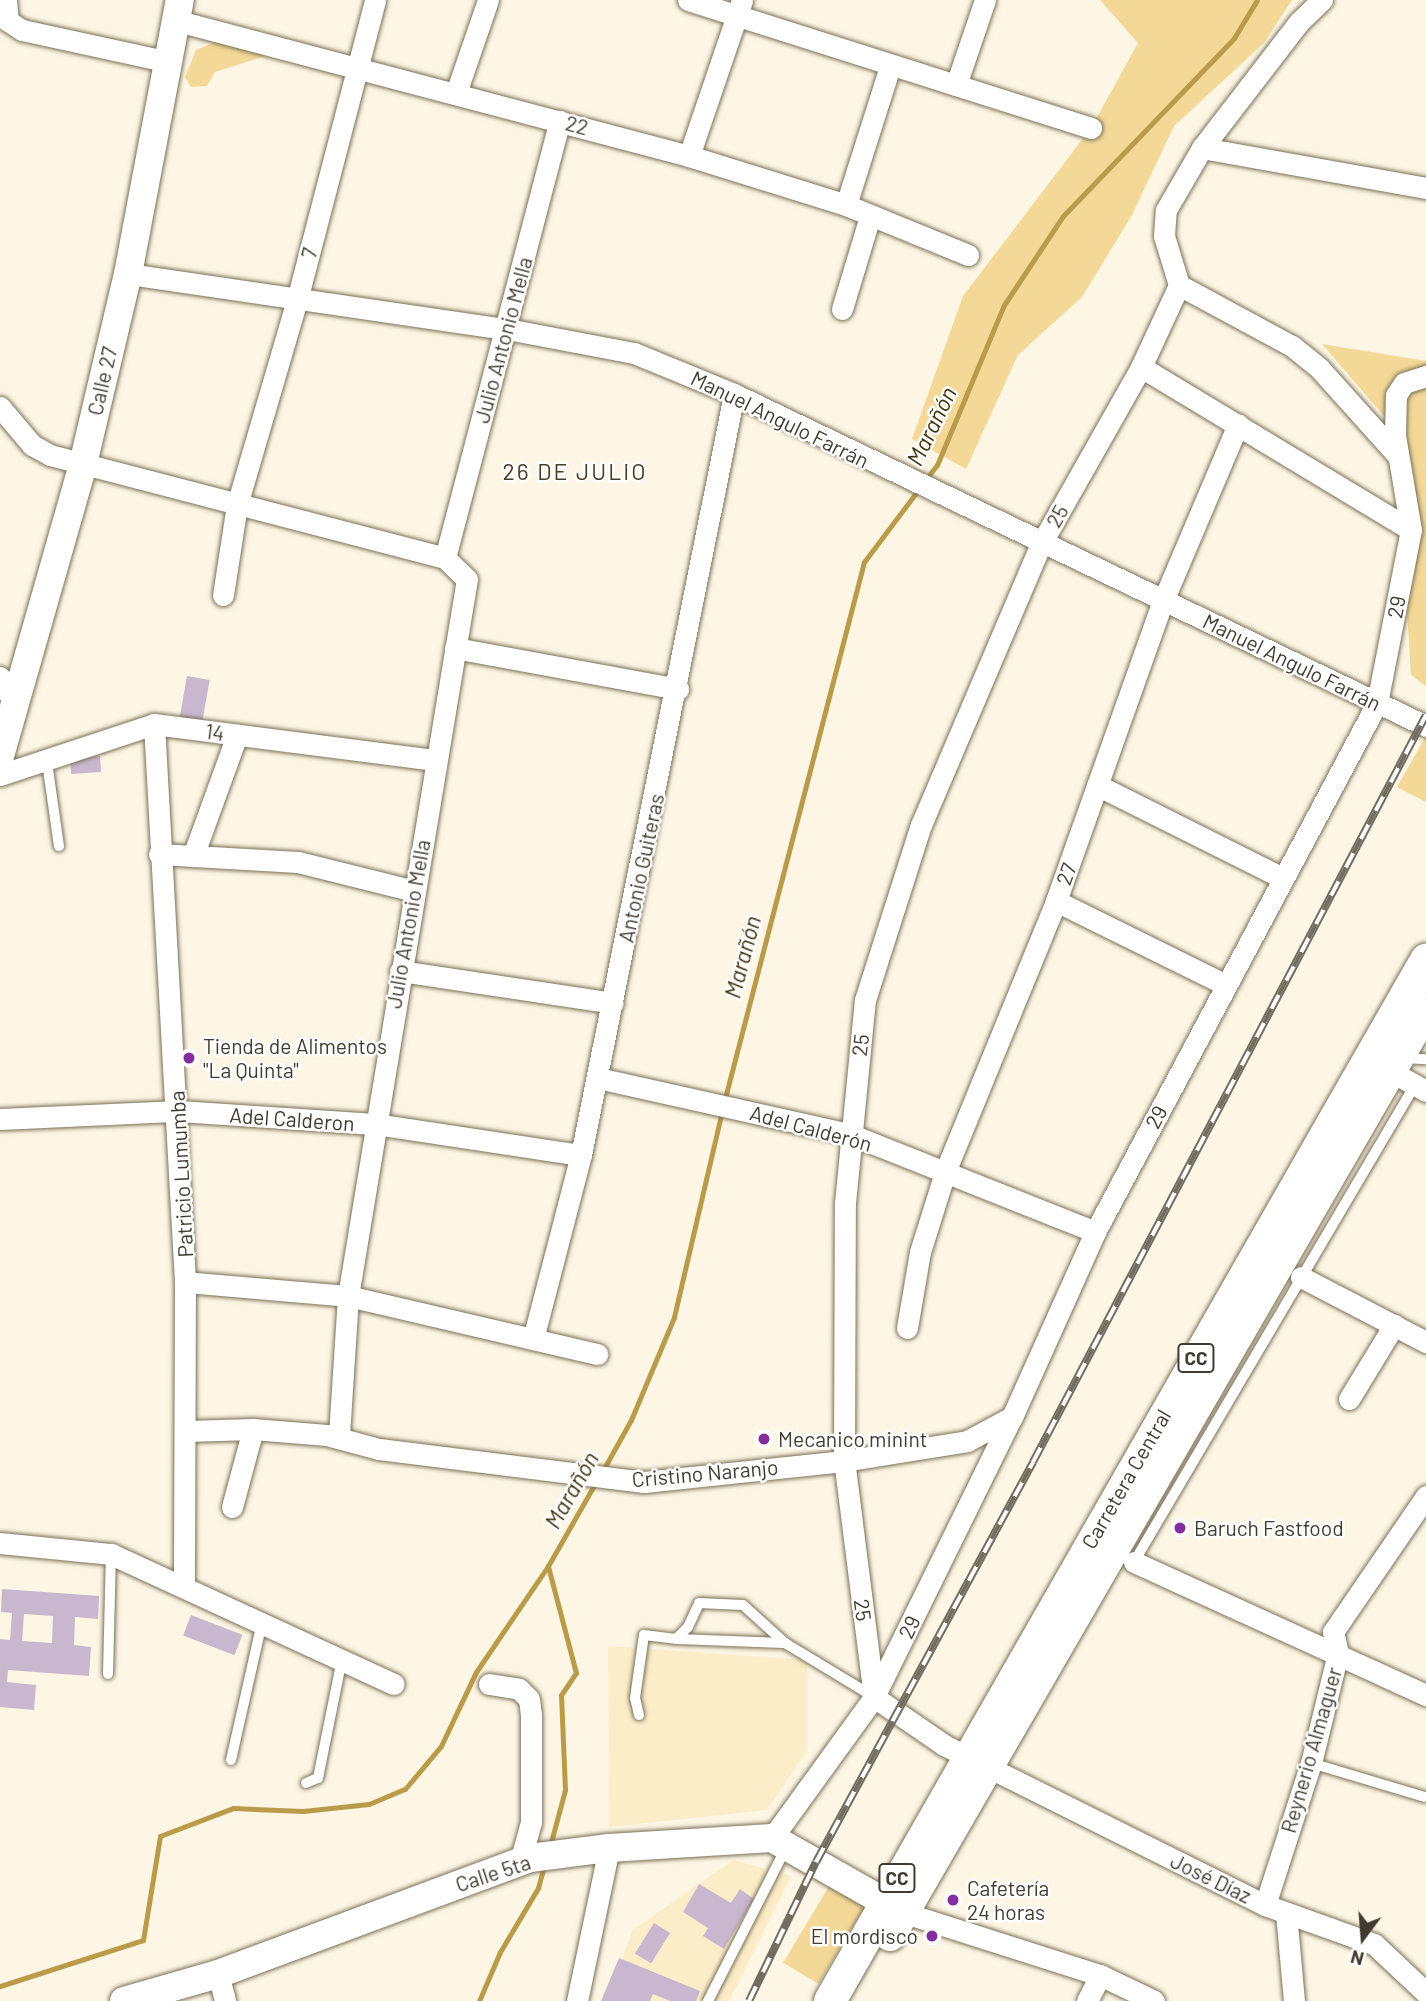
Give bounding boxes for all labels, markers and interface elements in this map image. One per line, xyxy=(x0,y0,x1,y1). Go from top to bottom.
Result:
street label: 22 xyxy=(563,110,591,140)
street label: 7 xyxy=(296,245,322,261)
street label: Julio Antonio Mella xyxy=(469,254,537,426)
street label: Calle 27 xyxy=(82,344,122,418)
street label: Manuel Angulo Farrán xyxy=(687,365,873,473)
water label: Marañón xyxy=(900,382,962,470)
district label: 26 DE JULIO xyxy=(504,457,646,485)
street label: 25 xyxy=(1041,500,1073,532)
street label: 29 xyxy=(1382,594,1410,620)
street label: Manuel Angulo Farrán xyxy=(1199,608,1385,716)
street label: 14 xyxy=(204,718,226,746)
street label: Antonio Guiteras xyxy=(613,791,669,945)
street label: Julio Antonio Mella xyxy=(381,838,435,1010)
street label: 27 xyxy=(1051,860,1081,888)
water label: Marañón xyxy=(718,913,766,1001)
place label: Tienda de Alimentos "La Quinta" xyxy=(203,1033,387,1083)
street label: 25 xyxy=(846,1033,874,1057)
marker: Tienda de Alimentos "La Quinta" xyxy=(181,1050,197,1066)
street label: Patricio Lumumba xyxy=(164,1090,198,1258)
street label: Adel Calderón xyxy=(747,1100,875,1156)
street label: 29 xyxy=(1140,1101,1172,1133)
street label: Adel Calderon xyxy=(229,1102,355,1136)
road number: CC xyxy=(1177,1342,1215,1374)
street label: Carretera Central xyxy=(1076,1405,1176,1553)
place label: Mecanico minint xyxy=(778,1426,927,1452)
marker: Mecanico minint xyxy=(756,1431,772,1447)
water label: Marañón xyxy=(538,1447,604,1533)
street label: Cristino Naranjo xyxy=(631,1454,779,1492)
place label: Baruch Fastfood xyxy=(1194,1515,1344,1541)
marker: Baruch Fastfood xyxy=(1172,1520,1188,1536)
street label: 25 xyxy=(849,1598,877,1622)
street label: 29 xyxy=(893,1612,925,1642)
street label: Reynerio Almaguer xyxy=(1275,1664,1347,1836)
street label: José Díaz xyxy=(1167,1848,1255,1908)
street label: Calle 5ta xyxy=(452,1849,534,1897)
road number: CC xyxy=(878,1862,916,1894)
place label: Cafetería 24 horas xyxy=(967,1875,1049,1925)
marker: Cafetería 24 horas xyxy=(945,1892,961,1908)
north arrow xyxy=(1328,1903,1398,1973)
place label: El mordisco xyxy=(811,1923,918,1949)
marker: El mordisco xyxy=(924,1928,940,1944)
text: N xyxy=(1348,1946,1366,1971)

